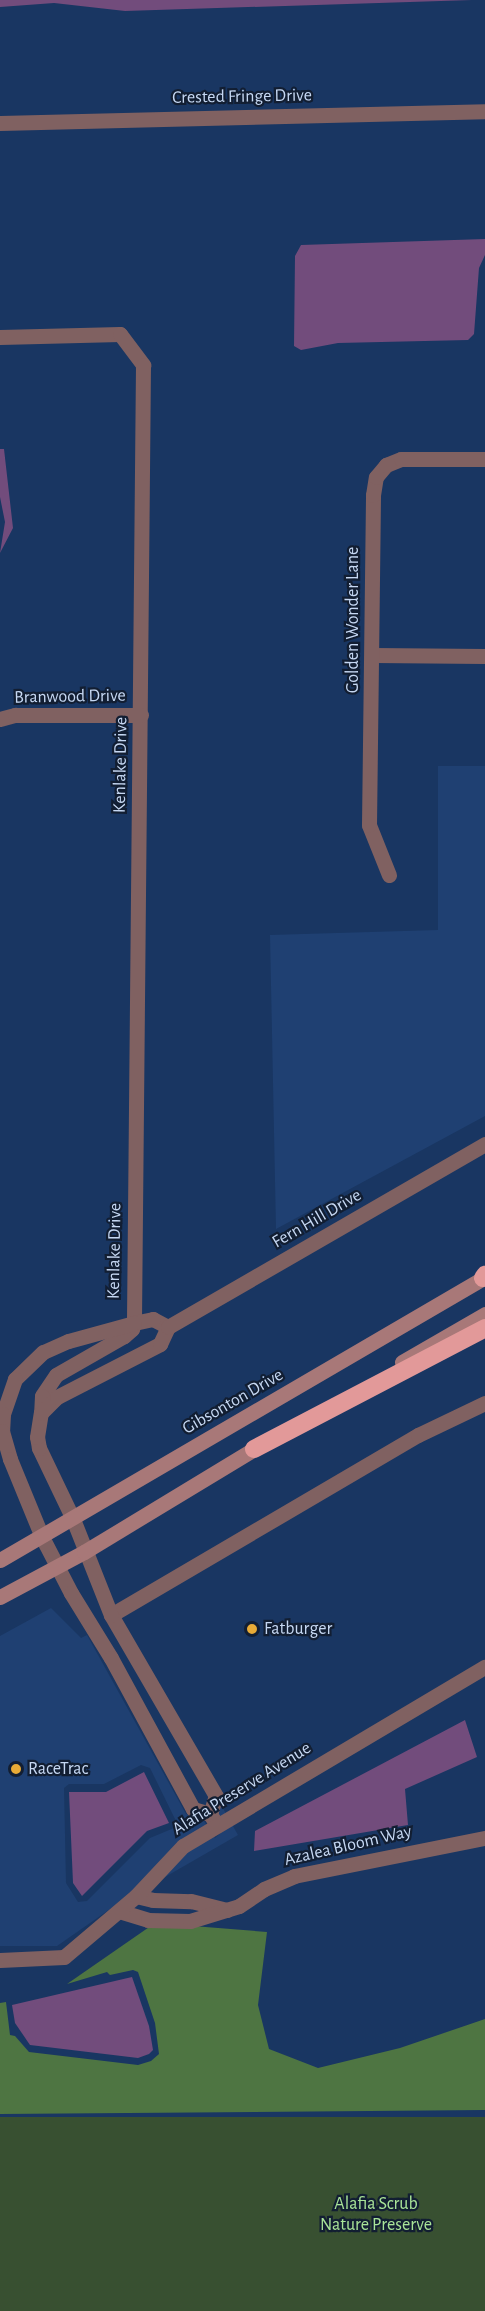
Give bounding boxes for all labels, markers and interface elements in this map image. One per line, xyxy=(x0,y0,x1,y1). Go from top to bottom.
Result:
street label: Crested Fringe Drive xyxy=(172,85,312,109)
street label: Golden Wonder Lane xyxy=(342,547,364,693)
street label: Branwood Drive xyxy=(14,685,126,709)
street label: Kenlake Drive xyxy=(109,717,133,813)
street label: Fern Hill Drive xyxy=(269,1185,365,1253)
street label: Kenlake Drive xyxy=(103,1203,127,1299)
street label: Gibsonton Drive xyxy=(179,1364,287,1440)
place label: Fatburger xyxy=(264,1618,332,1640)
marker: Fatburger xyxy=(245,1622,259,1636)
street label: Alafia Preserve Avenue xyxy=(169,1738,315,1840)
place label: RaceTrac xyxy=(28,1758,88,1780)
marker: RaceTrac xyxy=(9,1762,23,1776)
street label: Azalea Bloom Way xyxy=(282,1821,414,1871)
park label: Alafia Scrub Nature Preserve xyxy=(320,2194,432,2236)

